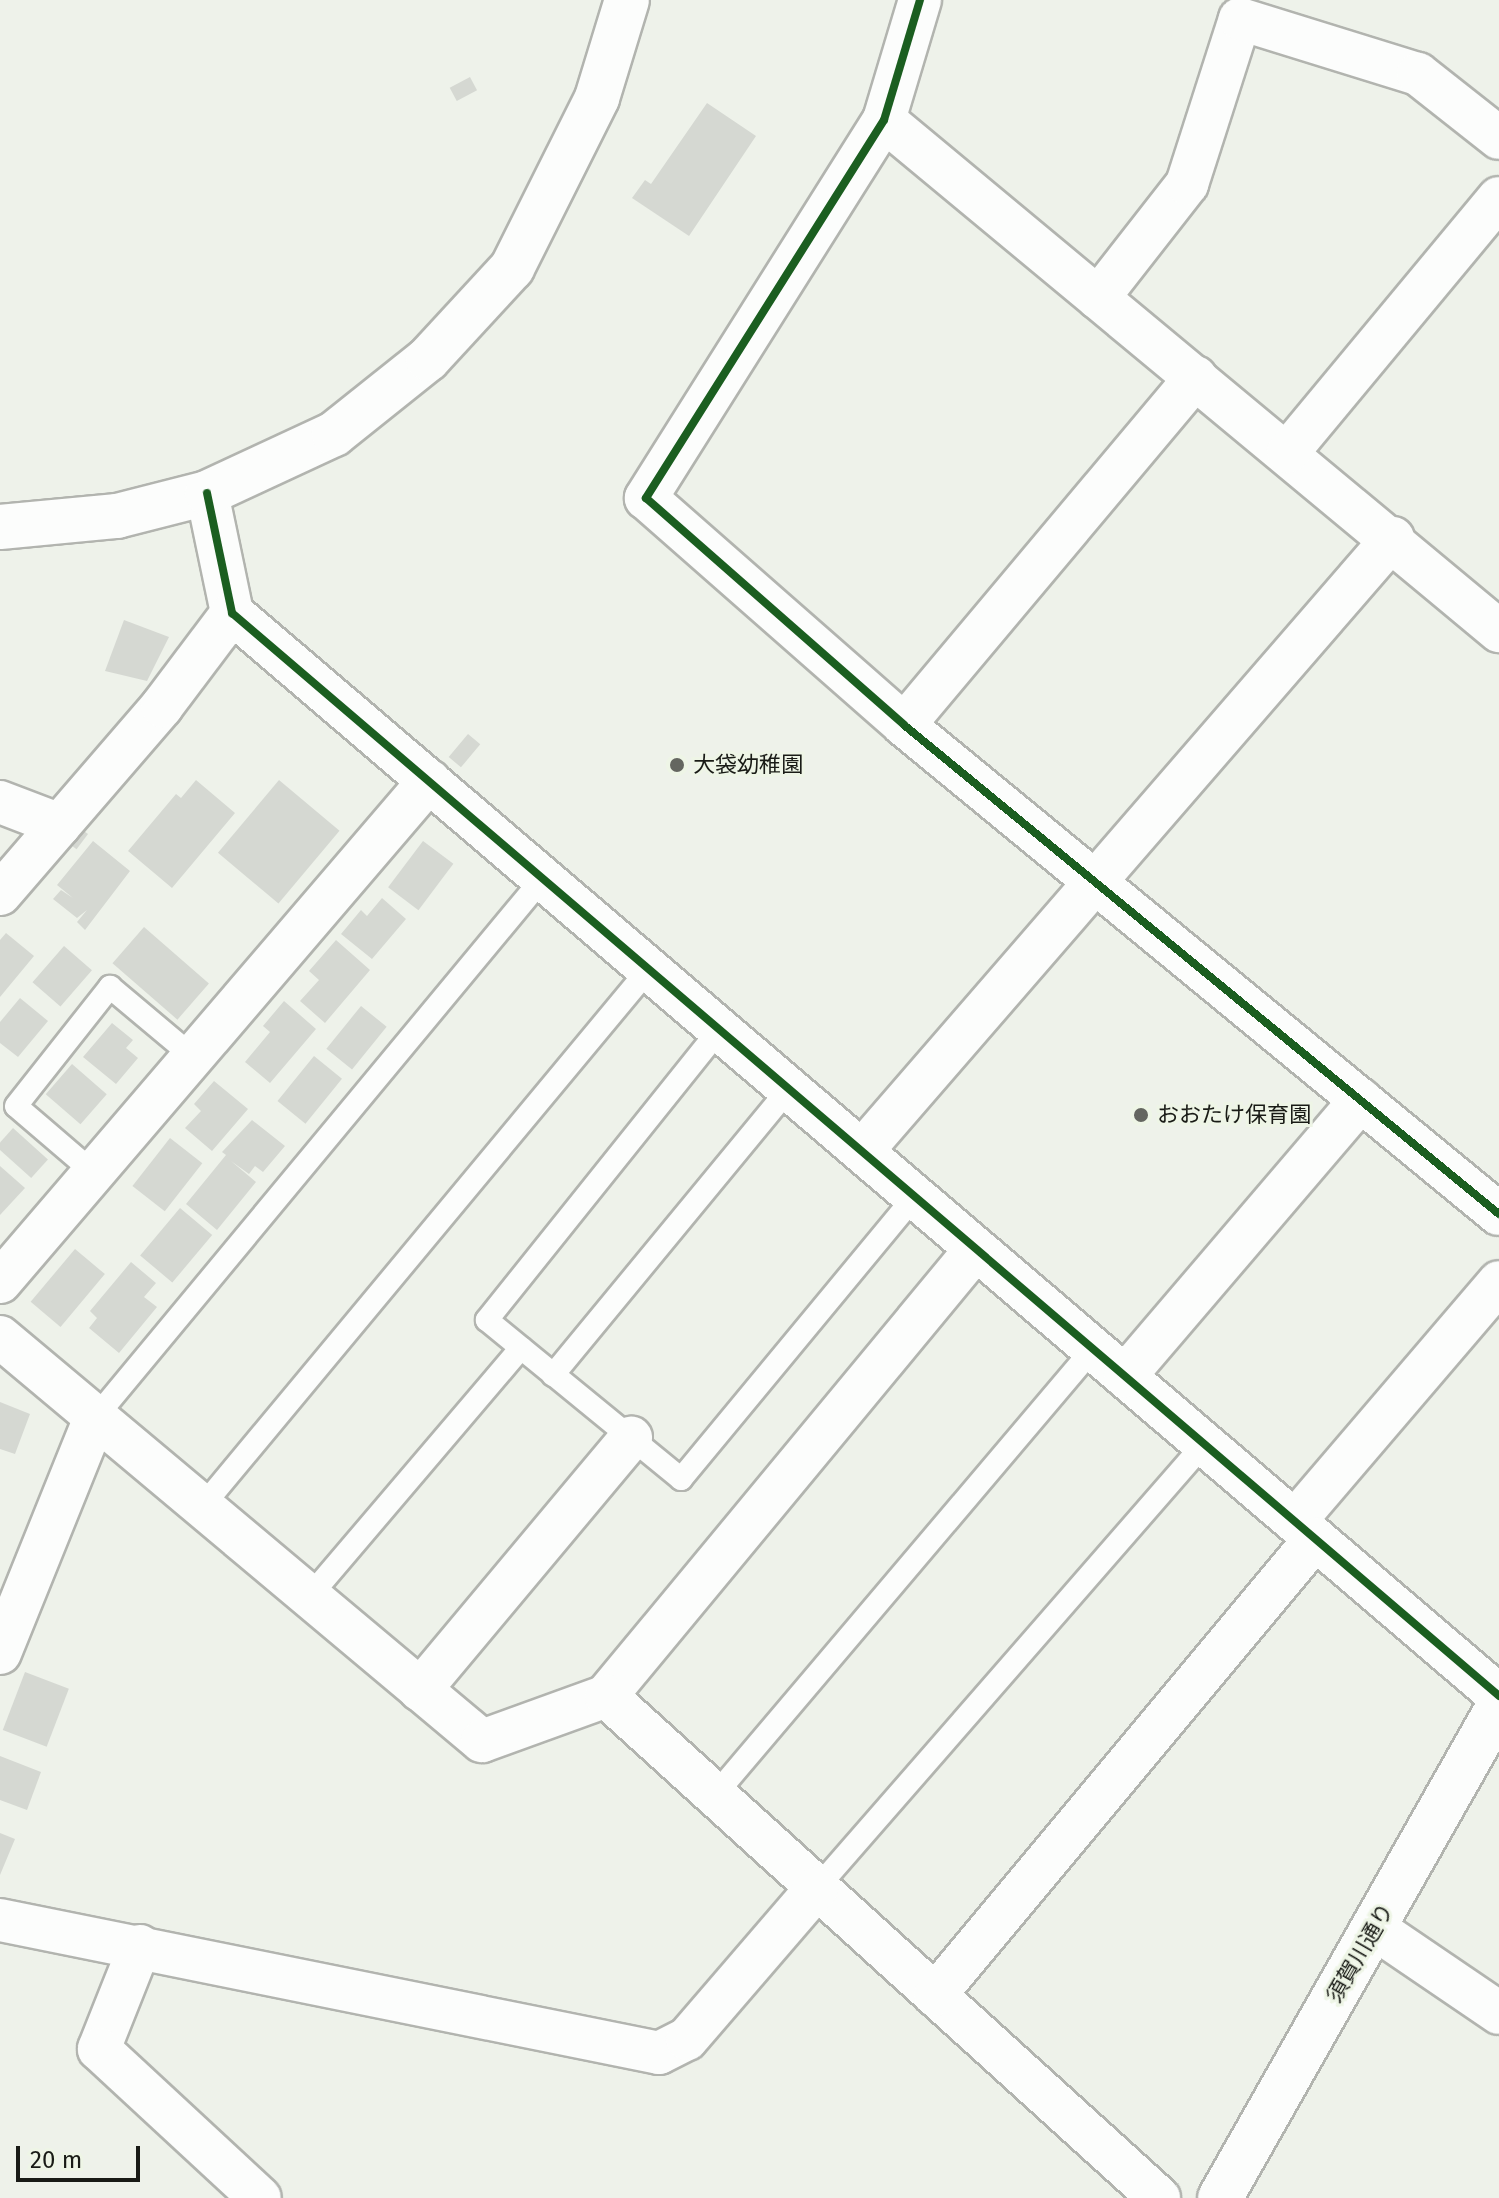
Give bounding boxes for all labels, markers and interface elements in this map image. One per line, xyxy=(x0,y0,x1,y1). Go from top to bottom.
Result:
place label: 大袋幼稚園 xyxy=(693,752,803,778)
marker: 大袋幼稚園 xyxy=(668,756,686,774)
place label: おおたけ保育園 xyxy=(1157,1102,1311,1128)
marker: おおたけ保育園 xyxy=(1132,1106,1150,1124)
street label: 須賀川通り xyxy=(1321,1899,1399,2007)
scale bar xyxy=(20,2130,144,2180)
text: 20 m xyxy=(30,2146,82,2174)

